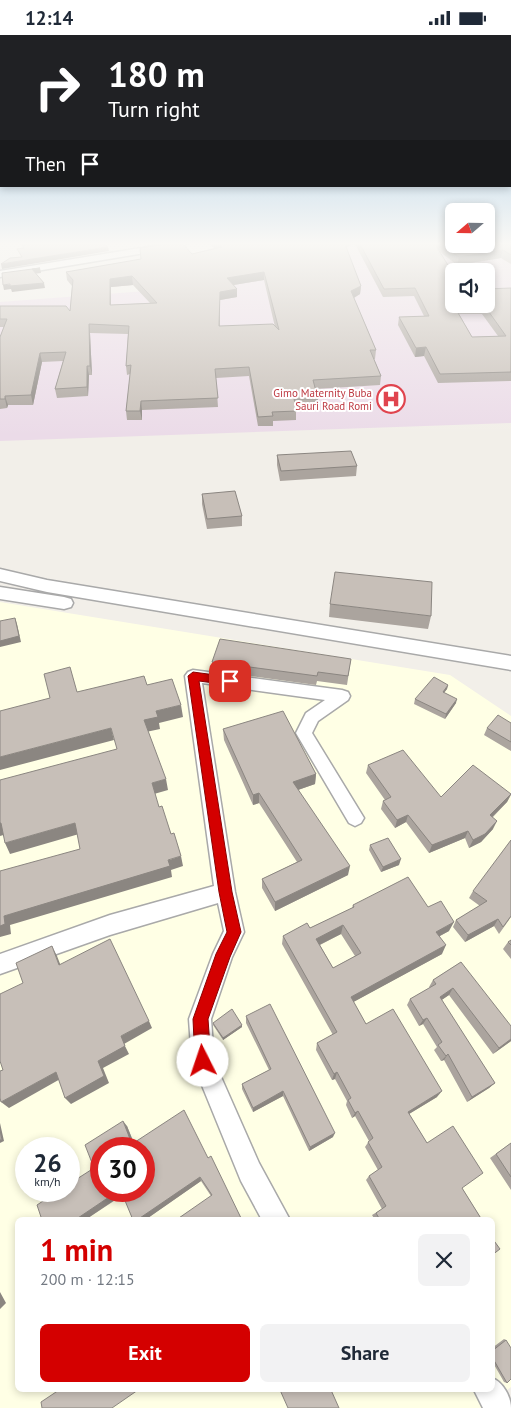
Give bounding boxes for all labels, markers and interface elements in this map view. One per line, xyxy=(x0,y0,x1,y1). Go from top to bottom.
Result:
text: 12:14 xyxy=(25,6,73,30)
text: 180 m xyxy=(108,51,205,97)
icon: right xyxy=(25,55,90,120)
text: Turn right xyxy=(108,95,200,123)
icon: arrive xyxy=(76,150,104,178)
text: Then xyxy=(25,152,66,176)
north arrow xyxy=(445,203,495,253)
map controls xyxy=(445,203,495,313)
button: sound xyxy=(445,263,495,313)
hospital icon: Gimo Maternity Buba Sauri Road Romi xyxy=(376,384,406,414)
place label: Gimo Maternity Buba Sauri Road Romi xyxy=(273,386,372,413)
pin xyxy=(209,660,251,702)
icon: arrive xyxy=(216,667,244,695)
position arrow xyxy=(176,1034,228,1086)
speed limit sign: 30 xyxy=(90,1137,155,1202)
text: 26 xyxy=(33,1147,62,1179)
text: km/h xyxy=(34,1174,61,1189)
text: 1 min xyxy=(40,1230,113,1269)
button: close xyxy=(418,1234,470,1286)
text: 200 m · 12:15 xyxy=(40,1269,135,1289)
button: Exit xyxy=(40,1324,250,1382)
button: Share xyxy=(260,1324,470,1382)

